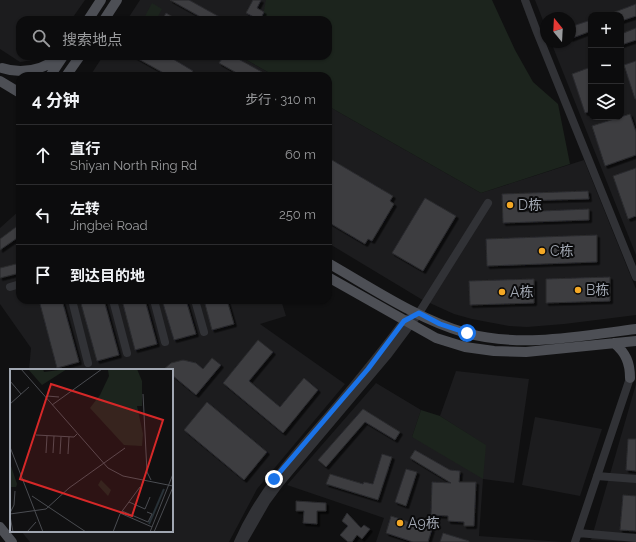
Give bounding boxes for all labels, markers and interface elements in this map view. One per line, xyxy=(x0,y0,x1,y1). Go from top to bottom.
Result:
north arrow xyxy=(540,12,576,48)
map controls xyxy=(588,12,624,120)
button: + xyxy=(588,12,624,48)
search box xyxy=(16,16,332,60)
icon: search xyxy=(30,27,52,49)
text: 搜索地点 xyxy=(62,31,122,49)
button: − xyxy=(588,48,624,84)
button: layers xyxy=(588,84,624,120)
text: 4 分钟 xyxy=(32,90,80,110)
text: 步行 · 310 m xyxy=(245,92,316,107)
text: 直行 xyxy=(70,140,100,158)
icon: ahead xyxy=(32,144,54,166)
text: 60 m xyxy=(285,147,316,162)
text: Shiyan North Ring Rd xyxy=(70,158,197,173)
place label: D栋 xyxy=(518,197,542,213)
text: 左转 xyxy=(70,200,100,218)
marker: D栋 xyxy=(505,200,515,210)
icon: left xyxy=(32,204,54,226)
text: 250 m xyxy=(279,207,316,222)
text: Jingbei Road xyxy=(70,218,148,233)
place label: C栋 xyxy=(550,243,574,259)
marker: C栋 xyxy=(537,246,547,256)
icon: arrive xyxy=(32,264,54,286)
text: 到达目的地 xyxy=(70,267,145,285)
place label: B栋 xyxy=(586,282,609,298)
place label: A栋 xyxy=(510,284,533,300)
marker: B栋 xyxy=(573,285,583,295)
marker: A栋 xyxy=(497,287,507,297)
route start xyxy=(458,324,476,342)
inset map xyxy=(10,369,173,532)
route end xyxy=(265,470,283,488)
place label: A9栋 xyxy=(408,515,440,531)
marker: A9栋 xyxy=(395,518,405,528)

